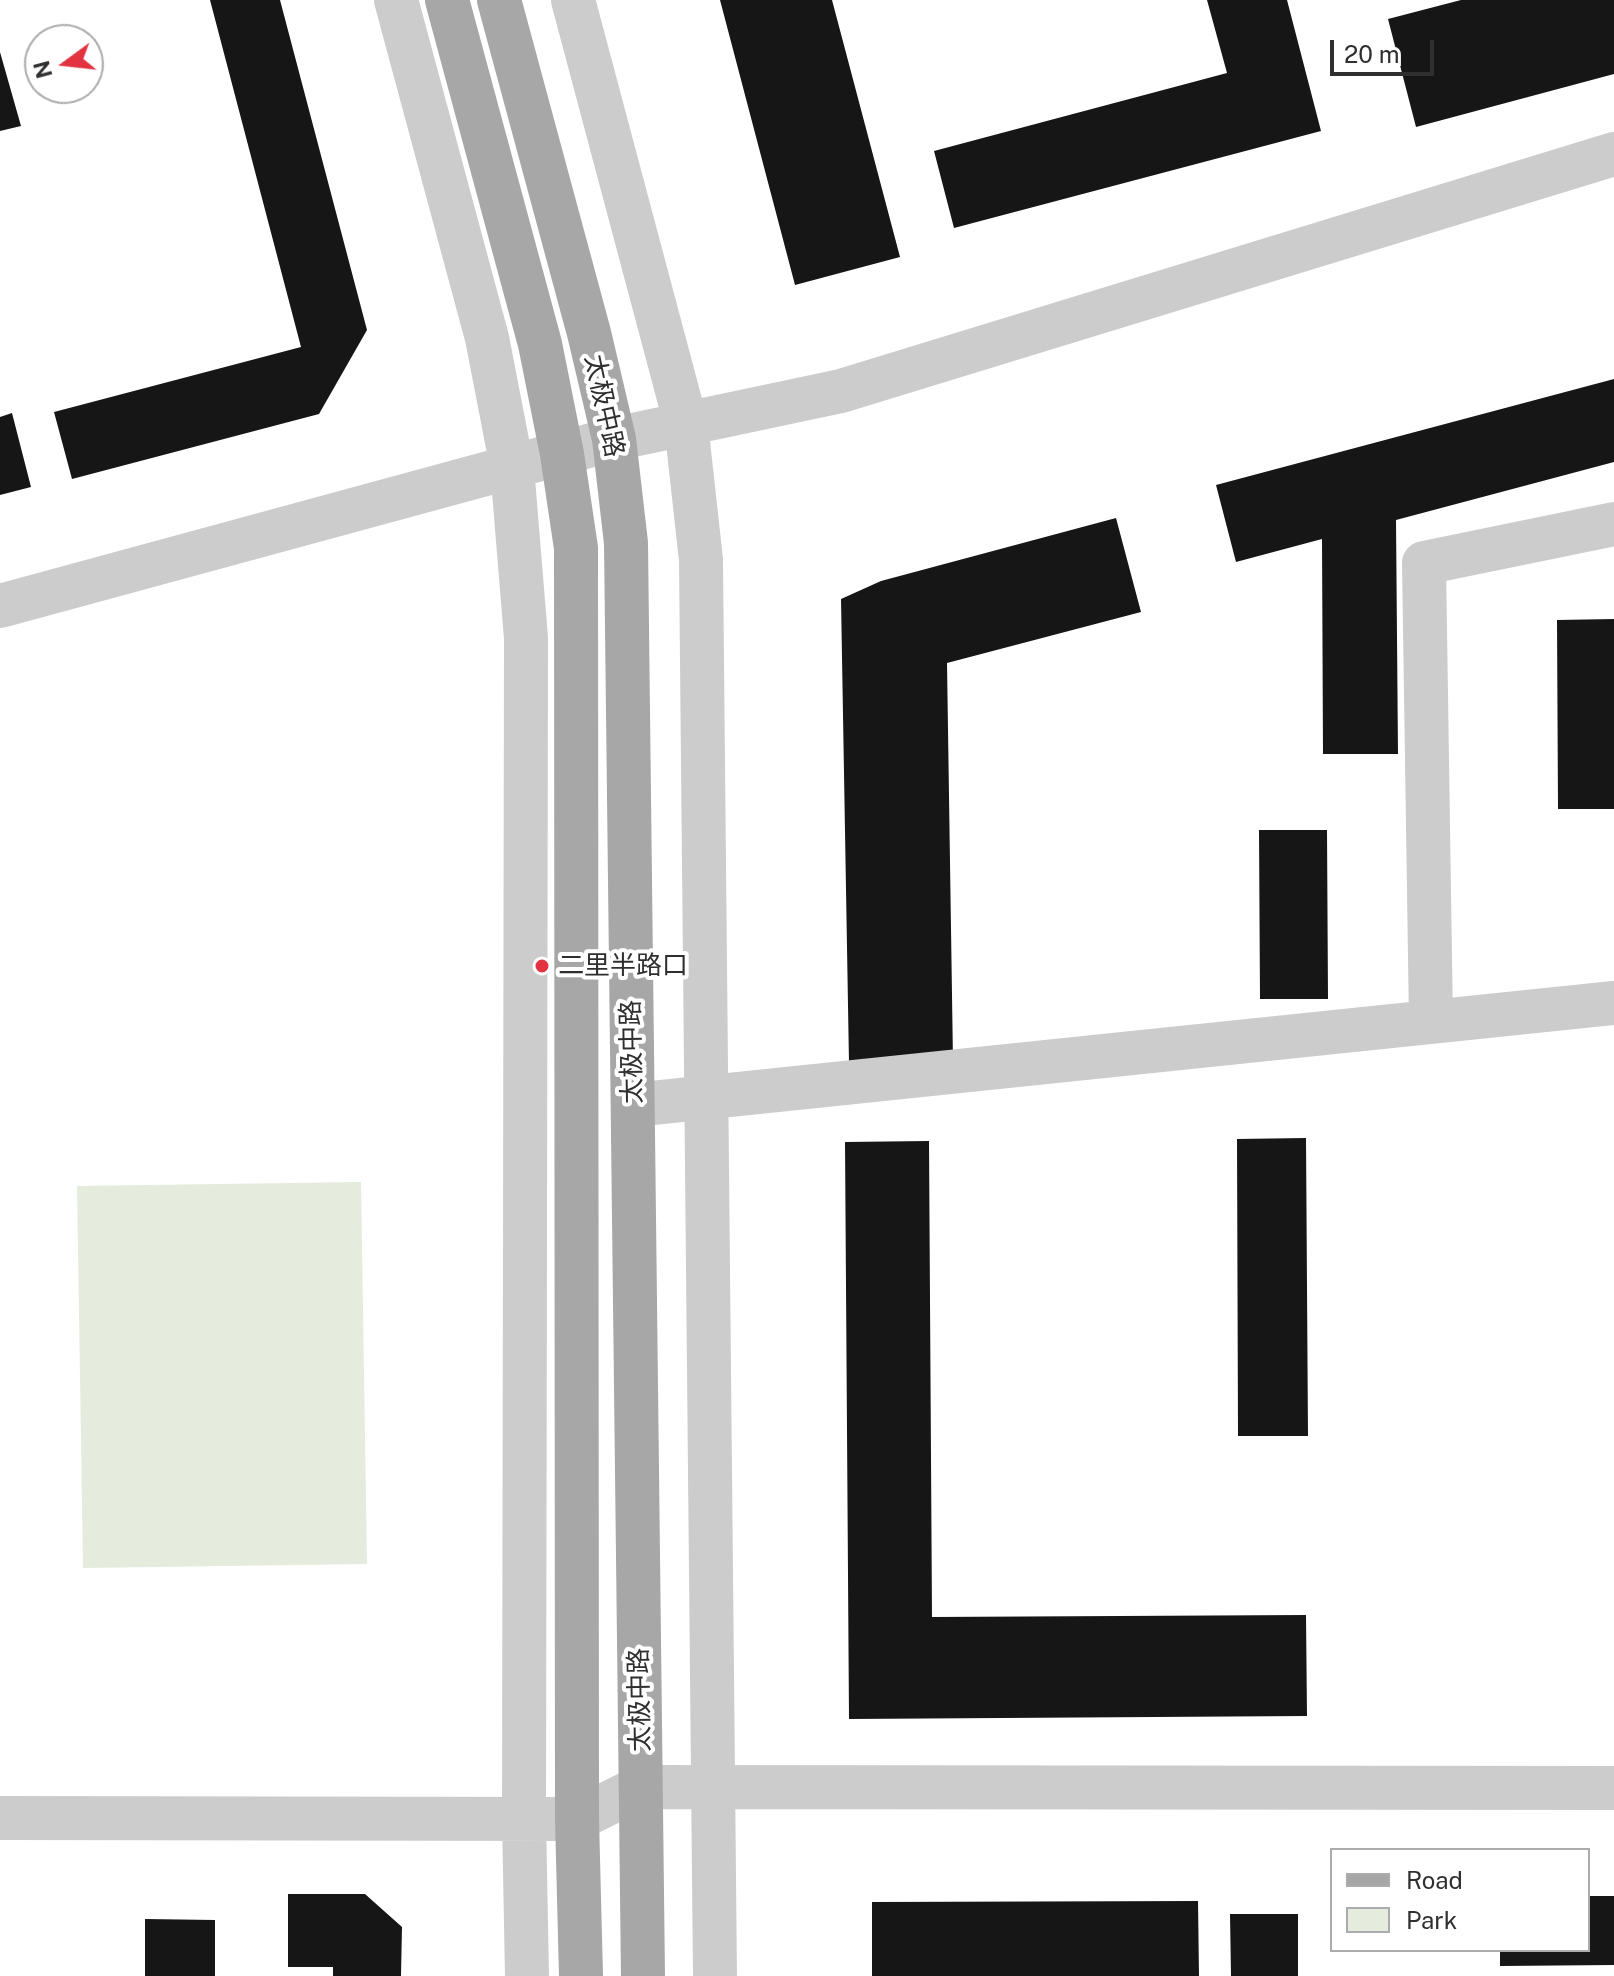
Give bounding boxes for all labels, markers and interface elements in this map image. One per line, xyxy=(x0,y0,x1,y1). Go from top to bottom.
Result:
north arrow xyxy=(24,24,104,104)
scale bar xyxy=(1334,24,1438,74)
text: 20 m xyxy=(1344,40,1400,68)
text: N xyxy=(28,58,58,81)
street label: 太极中路 xyxy=(578,352,630,460)
place label: 二里半路口 xyxy=(558,950,688,982)
marker: 二里半路口 xyxy=(533,957,551,975)
street label: 太极中路 xyxy=(615,1000,649,1104)
street label: 太极中路 xyxy=(623,1648,657,1752)
legend xyxy=(1330,1848,1590,1952)
text: Road xyxy=(1406,1866,1463,1894)
text: Park xyxy=(1406,1906,1457,1934)

